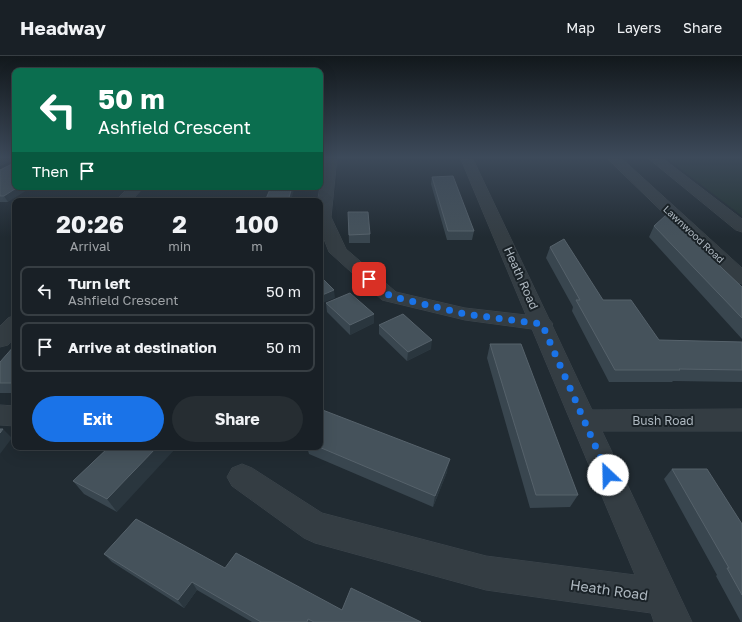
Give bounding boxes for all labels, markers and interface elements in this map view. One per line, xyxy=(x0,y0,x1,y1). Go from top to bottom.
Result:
text: Headway xyxy=(20,16,106,39)
text: Map xyxy=(566,19,595,36)
text: Layers xyxy=(617,19,661,36)
text: Share xyxy=(683,19,722,36)
text: 50 m xyxy=(98,82,165,115)
icon: left xyxy=(32,84,84,136)
text: Ashfield Crescent xyxy=(98,116,251,138)
icon: arrive xyxy=(76,160,98,182)
text: Then xyxy=(32,162,68,180)
street label: Lawnwood Road xyxy=(661,203,727,265)
text: 20:26 xyxy=(56,209,124,238)
text: 2 xyxy=(172,209,187,238)
text: 100 xyxy=(235,209,279,238)
text: Arrival xyxy=(70,238,110,254)
text: min xyxy=(168,238,191,254)
text: m xyxy=(251,238,263,254)
street label: Heath Road xyxy=(501,244,542,312)
pin xyxy=(352,262,386,296)
icon: arrive xyxy=(358,268,380,290)
text: Turn left xyxy=(68,274,130,292)
icon: left xyxy=(34,280,56,302)
text: 50 m xyxy=(266,282,301,300)
text: Ashfield Crescent xyxy=(68,292,178,308)
icon: arrive xyxy=(34,336,56,358)
text: Arrive at destination xyxy=(68,338,217,356)
text: 50 m xyxy=(266,338,301,356)
button: Exit xyxy=(32,396,164,442)
button: Share xyxy=(172,396,303,442)
street label: Bush Road xyxy=(632,413,694,428)
position arrow xyxy=(587,454,629,496)
street label: Heath Road xyxy=(569,576,649,603)

